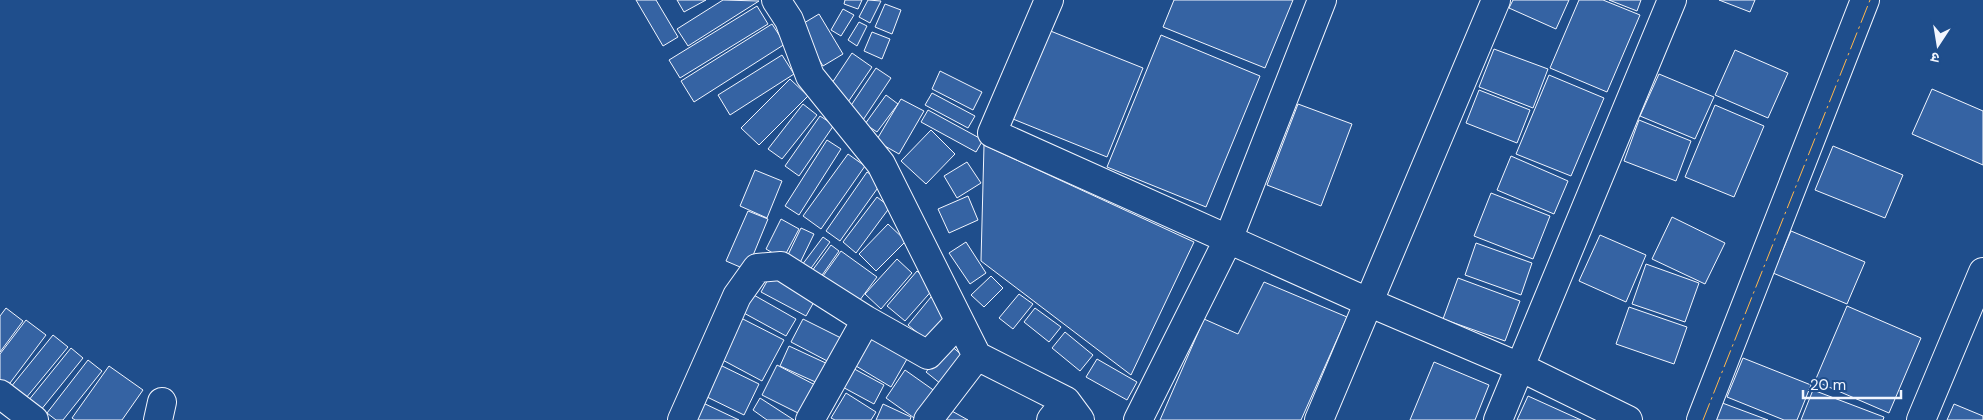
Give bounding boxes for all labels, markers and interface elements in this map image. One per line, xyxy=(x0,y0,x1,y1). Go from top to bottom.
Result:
north arrow xyxy=(1913,20,1963,70)
text: उ xyxy=(1929,48,1941,67)
scale bar xyxy=(1803,368,1900,400)
text: 20 m xyxy=(1810,375,1846,395)

